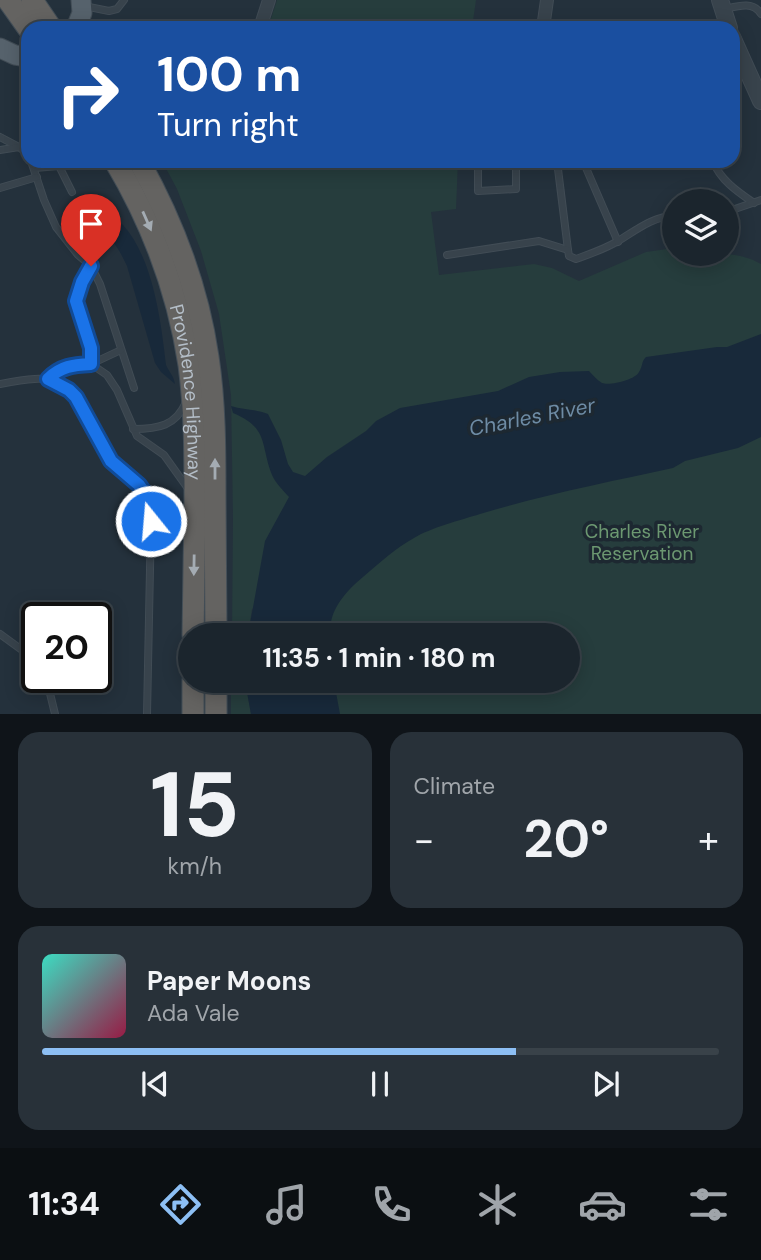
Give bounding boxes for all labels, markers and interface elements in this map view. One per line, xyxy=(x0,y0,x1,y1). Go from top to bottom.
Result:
text: 100 m xyxy=(157,42,301,106)
icon: right xyxy=(42,49,133,140)
text: Turn right xyxy=(157,104,299,146)
map controls xyxy=(662,189,739,266)
button: layers xyxy=(662,189,739,266)
pin xyxy=(61,194,121,266)
icon: arrive xyxy=(72,205,110,243)
one-way arrow xyxy=(142,211,153,232)
street label: Providence Highway xyxy=(164,301,207,481)
water label: Charles River xyxy=(466,391,599,443)
one-way arrow xyxy=(209,458,221,480)
position arrow xyxy=(114,484,188,558)
park label: Charles River Reservation xyxy=(585,519,699,566)
one-way arrow xyxy=(188,554,200,576)
speed limit sign: 20 xyxy=(21,602,112,693)
text: 11:35 · 1 min · 180 m xyxy=(263,641,495,675)
text: 15 xyxy=(150,746,240,864)
text: Climate xyxy=(414,771,495,801)
text: 20° xyxy=(524,805,609,873)
text: − xyxy=(414,815,434,865)
text: + xyxy=(698,815,719,865)
text: km/h xyxy=(168,851,222,881)
text: Paper Moons xyxy=(147,964,311,998)
text: Ada Vale xyxy=(147,998,240,1028)
icon: previous xyxy=(136,1065,174,1103)
icon: pause xyxy=(361,1065,399,1103)
icon: next xyxy=(587,1065,625,1103)
icon: directions xyxy=(156,1180,205,1229)
icon: music xyxy=(262,1180,311,1229)
icon: phone xyxy=(367,1180,416,1229)
icon: climate xyxy=(473,1180,522,1229)
icon: car xyxy=(578,1180,627,1229)
icon: filters xyxy=(684,1180,733,1229)
text: 11:34 xyxy=(28,1183,100,1225)

